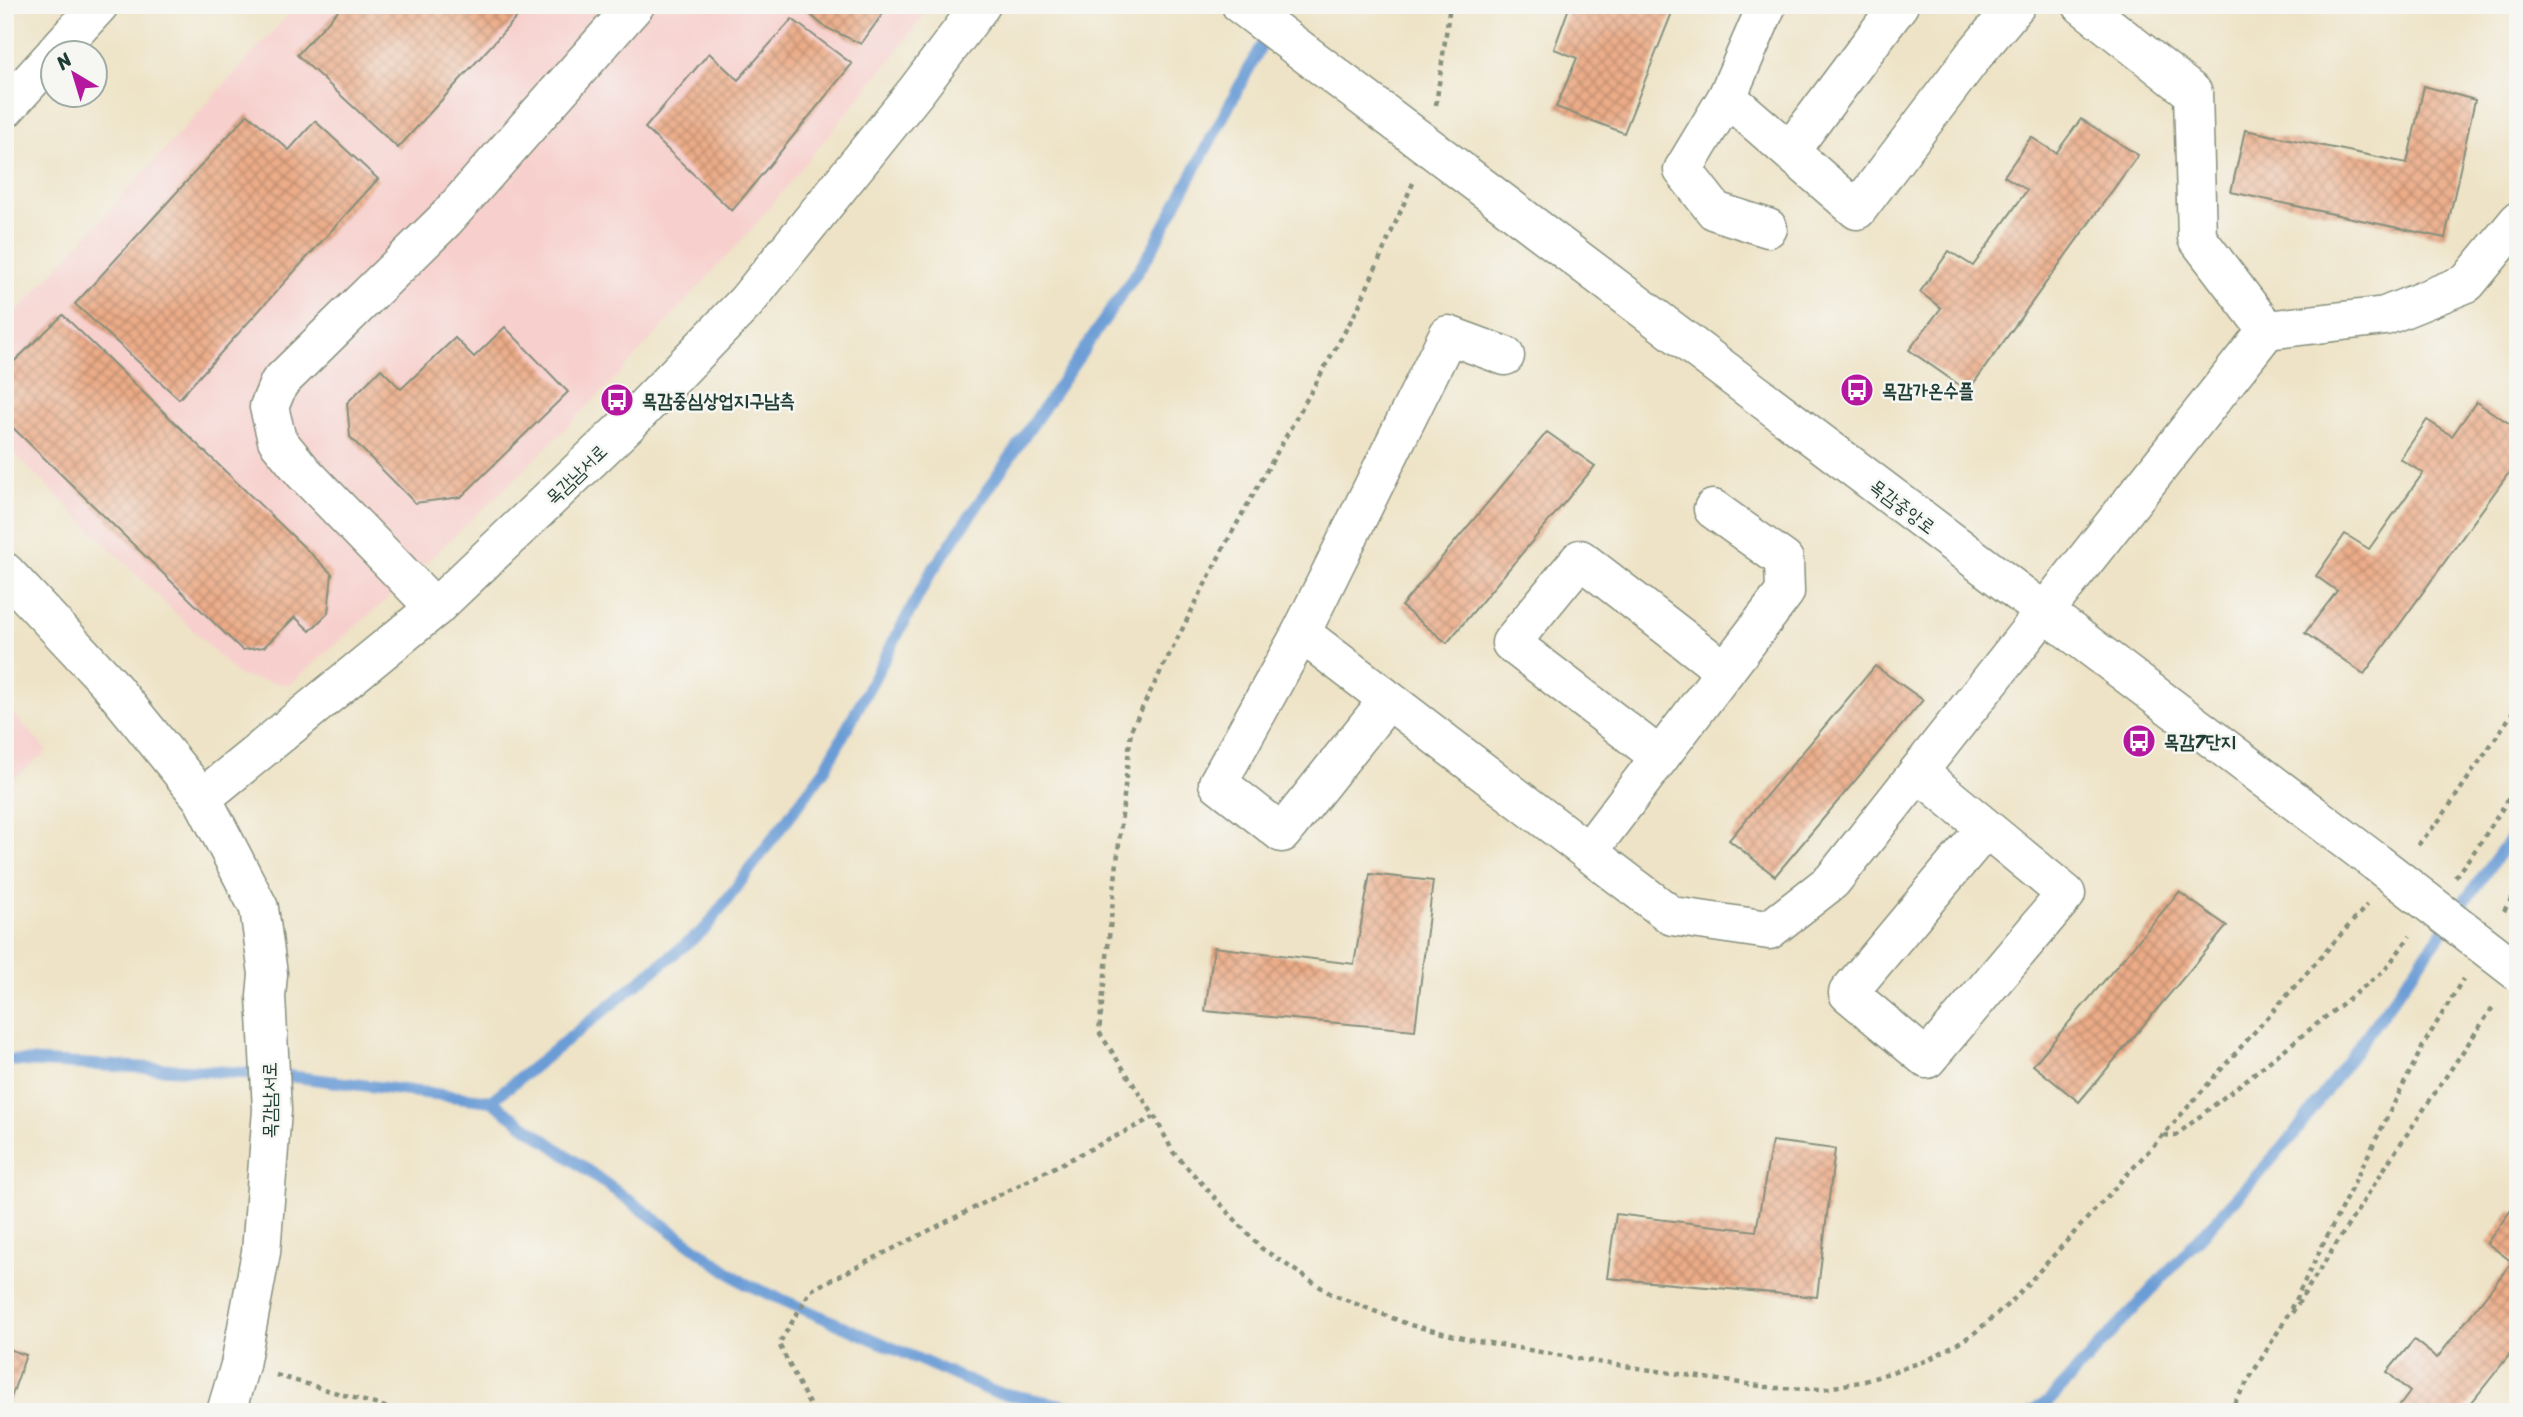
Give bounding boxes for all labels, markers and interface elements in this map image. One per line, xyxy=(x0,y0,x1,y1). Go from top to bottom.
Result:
north arrow xyxy=(38,38,108,108)
text: N xyxy=(48,43,80,79)
bus stop icon: 목감가온수플 xyxy=(1838,371,1876,409)
place label: 목감가온수플 xyxy=(1882,374,1974,407)
bus stop icon: 목감중심상업지구남측 xyxy=(598,381,636,419)
place label: 목감중심상업지구남측 xyxy=(642,384,795,417)
street label: 목감남서로 xyxy=(537,436,615,513)
street label: 목감중앙로 xyxy=(1862,470,1943,543)
bus stop icon: 목감7단지 xyxy=(2120,722,2158,760)
place label: 목감7단지 xyxy=(2164,725,2236,758)
street label: 목감남서로 xyxy=(253,1062,286,1138)

